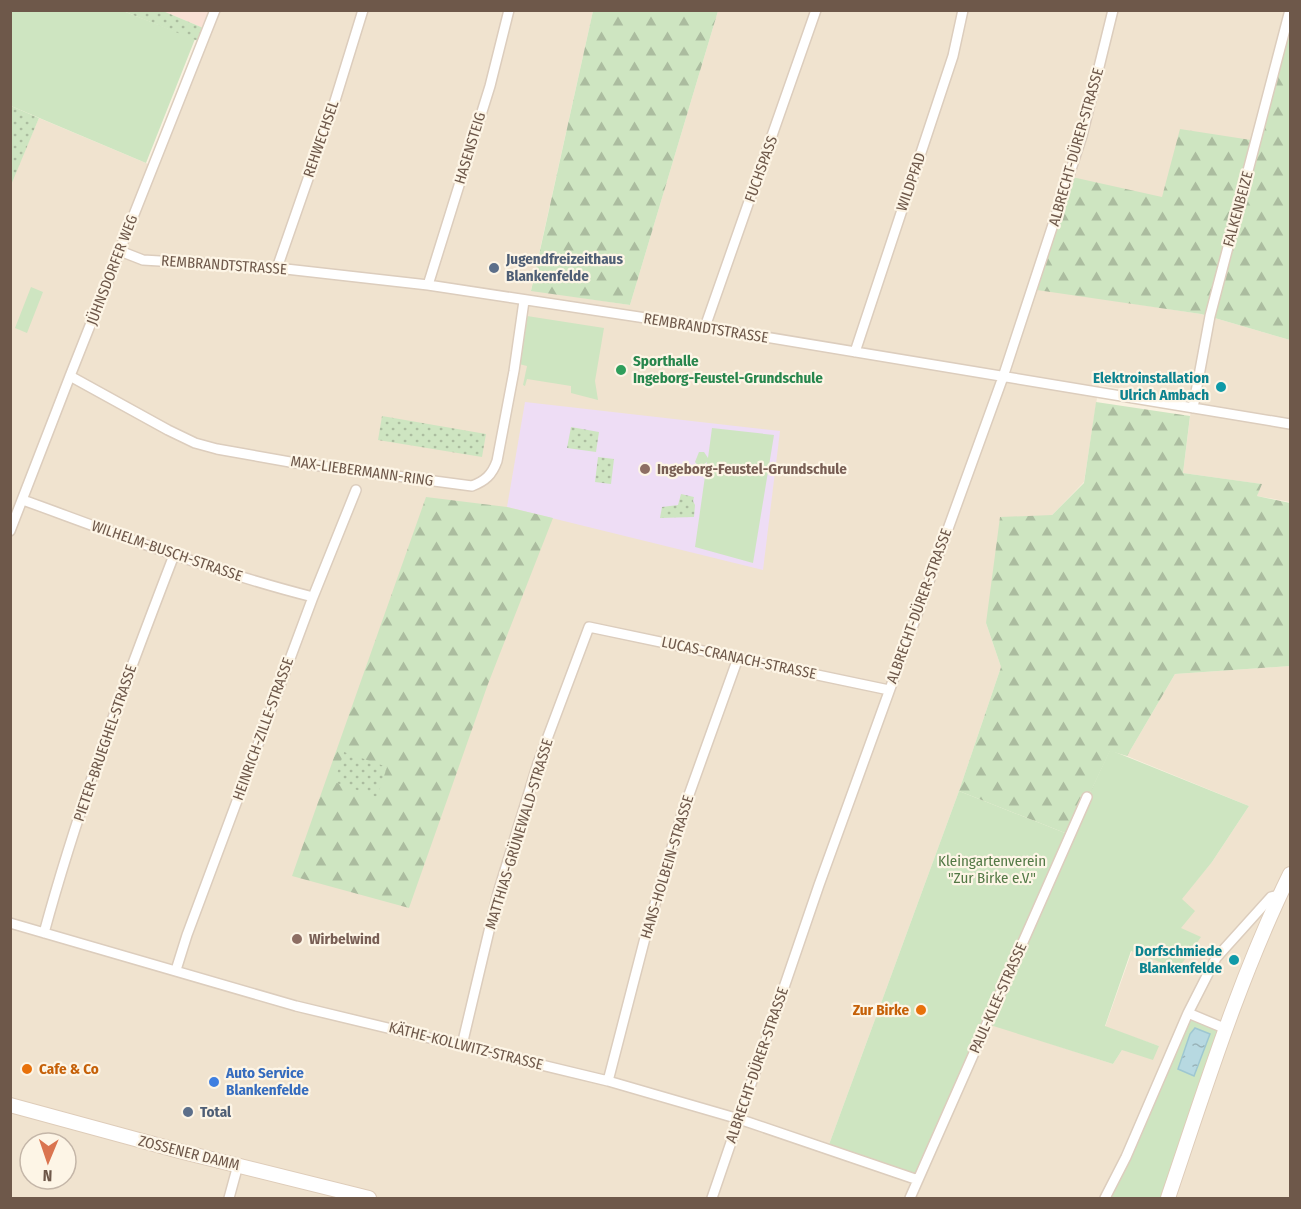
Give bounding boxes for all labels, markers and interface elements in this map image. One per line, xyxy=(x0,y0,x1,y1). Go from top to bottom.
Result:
street label: ALBRECHT-DÜRER-STRASSE xyxy=(1045,66,1107,228)
street label: REHWECHSEL xyxy=(299,98,343,180)
street label: HASENSTEIG xyxy=(451,110,489,186)
street label: FUCHSPASS xyxy=(741,133,781,205)
street label: WILDPFAD xyxy=(893,150,929,214)
street label: FALKENBEIZE xyxy=(1219,169,1257,249)
street label: JÜHNSDORFER WEG xyxy=(83,212,141,328)
place label: Jugendfreizeithaus Blankenfelde xyxy=(505,250,623,285)
street label: REMBRANDTSTRASSE xyxy=(161,252,287,278)
marker: Jugendfreizeithaus Blankenfelde xyxy=(487,261,501,275)
street label: REMBRANDTSTRASSE xyxy=(642,309,770,347)
place label: Sporthalle Ingeborg-Feustel-Grundschule xyxy=(633,352,823,387)
marker: Sporthalle Ingeborg-Feustel-Grundschule xyxy=(614,363,628,377)
place label: Elektroinstallation Ulrich Ambach xyxy=(1093,369,1209,404)
marker: Elektroinstallation Ulrich Ambach xyxy=(1214,380,1228,394)
street label: MAX-LIEBERMANN-RING xyxy=(289,452,435,490)
place label: Ingeborg-Feustel-Grundschule xyxy=(657,460,847,478)
marker: Ingeborg-Feustel-Grundschule xyxy=(638,462,652,476)
street label: WILHELM-BUSCH-STRASSE xyxy=(89,517,245,585)
street label: ALBRECHT-DÜRER-STRASSE xyxy=(883,526,955,686)
street label: LUCAS-CRANACH-STRASSE xyxy=(660,633,818,683)
street label: HEINRICH-ZILLE-STRASSE xyxy=(229,655,297,803)
street label: PIETER-BRUEGHEL-STRASSE xyxy=(70,662,140,824)
street label: MATTHIAS-GRÜNEWALD-STRASSE xyxy=(481,736,557,932)
street label: HANS-HOLBEIN-STRASSE xyxy=(637,793,697,941)
park label: Kleingartenverein "Zur Birke e.V." xyxy=(938,852,1046,887)
place label: Wirbelwind xyxy=(309,930,380,948)
marker: Wirbelwind xyxy=(290,932,304,946)
street label: PAUL-KLEE-STRASSE xyxy=(966,940,1030,1056)
place label: Dorfschmiede Blankenfelde xyxy=(1135,942,1222,977)
marker: Dorfschmiede Blankenfelde xyxy=(1227,953,1241,967)
street label: ALBRECHT-DÜRER-STRASSE xyxy=(722,985,792,1145)
place label: Zur Birke xyxy=(853,1001,909,1019)
marker: Zur Birke xyxy=(914,1003,928,1017)
street label: KÄTHE-KOLLWITZ-STRASSE xyxy=(387,1018,545,1074)
place label: Cafe & Co xyxy=(39,1060,99,1078)
marker: Cafe & Co xyxy=(20,1062,34,1076)
place label: Auto Service Blankenfelde xyxy=(225,1064,309,1099)
marker: Auto Service Blankenfelde xyxy=(207,1075,221,1089)
place label: Total xyxy=(200,1103,232,1121)
marker: Total xyxy=(181,1105,195,1119)
north arrow xyxy=(18,1131,78,1191)
street label: ZOSSENER DAMM xyxy=(137,1132,241,1174)
text: N xyxy=(42,1166,53,1185)

